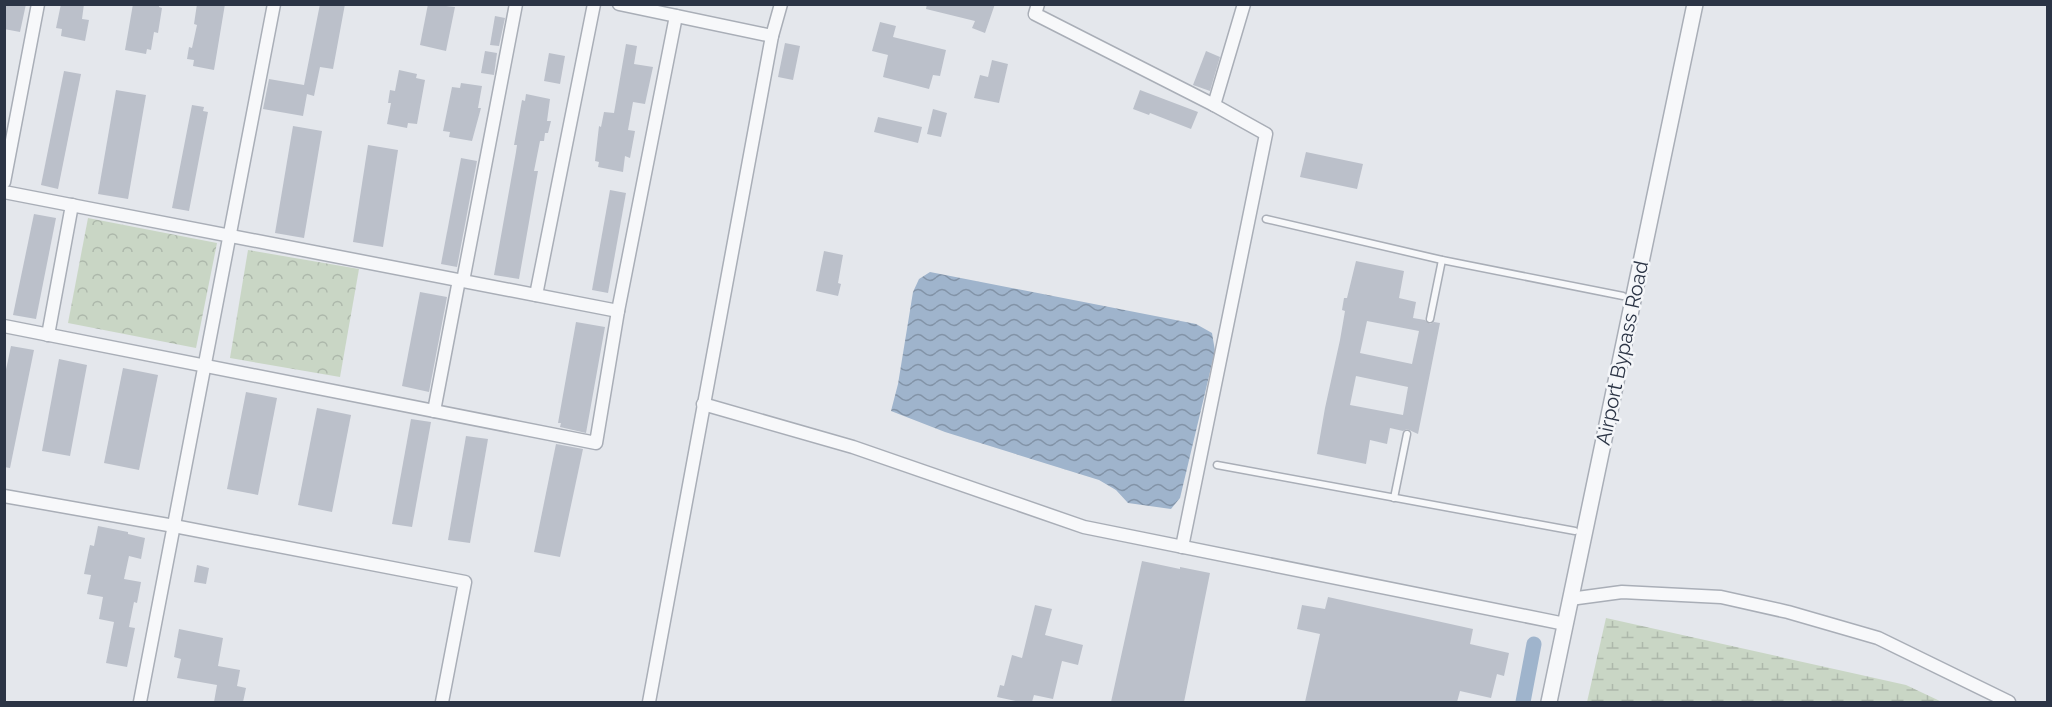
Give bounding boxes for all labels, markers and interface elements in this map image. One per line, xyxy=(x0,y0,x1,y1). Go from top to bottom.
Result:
street label: Airport Bypass Road xyxy=(1591,259,1653,447)

